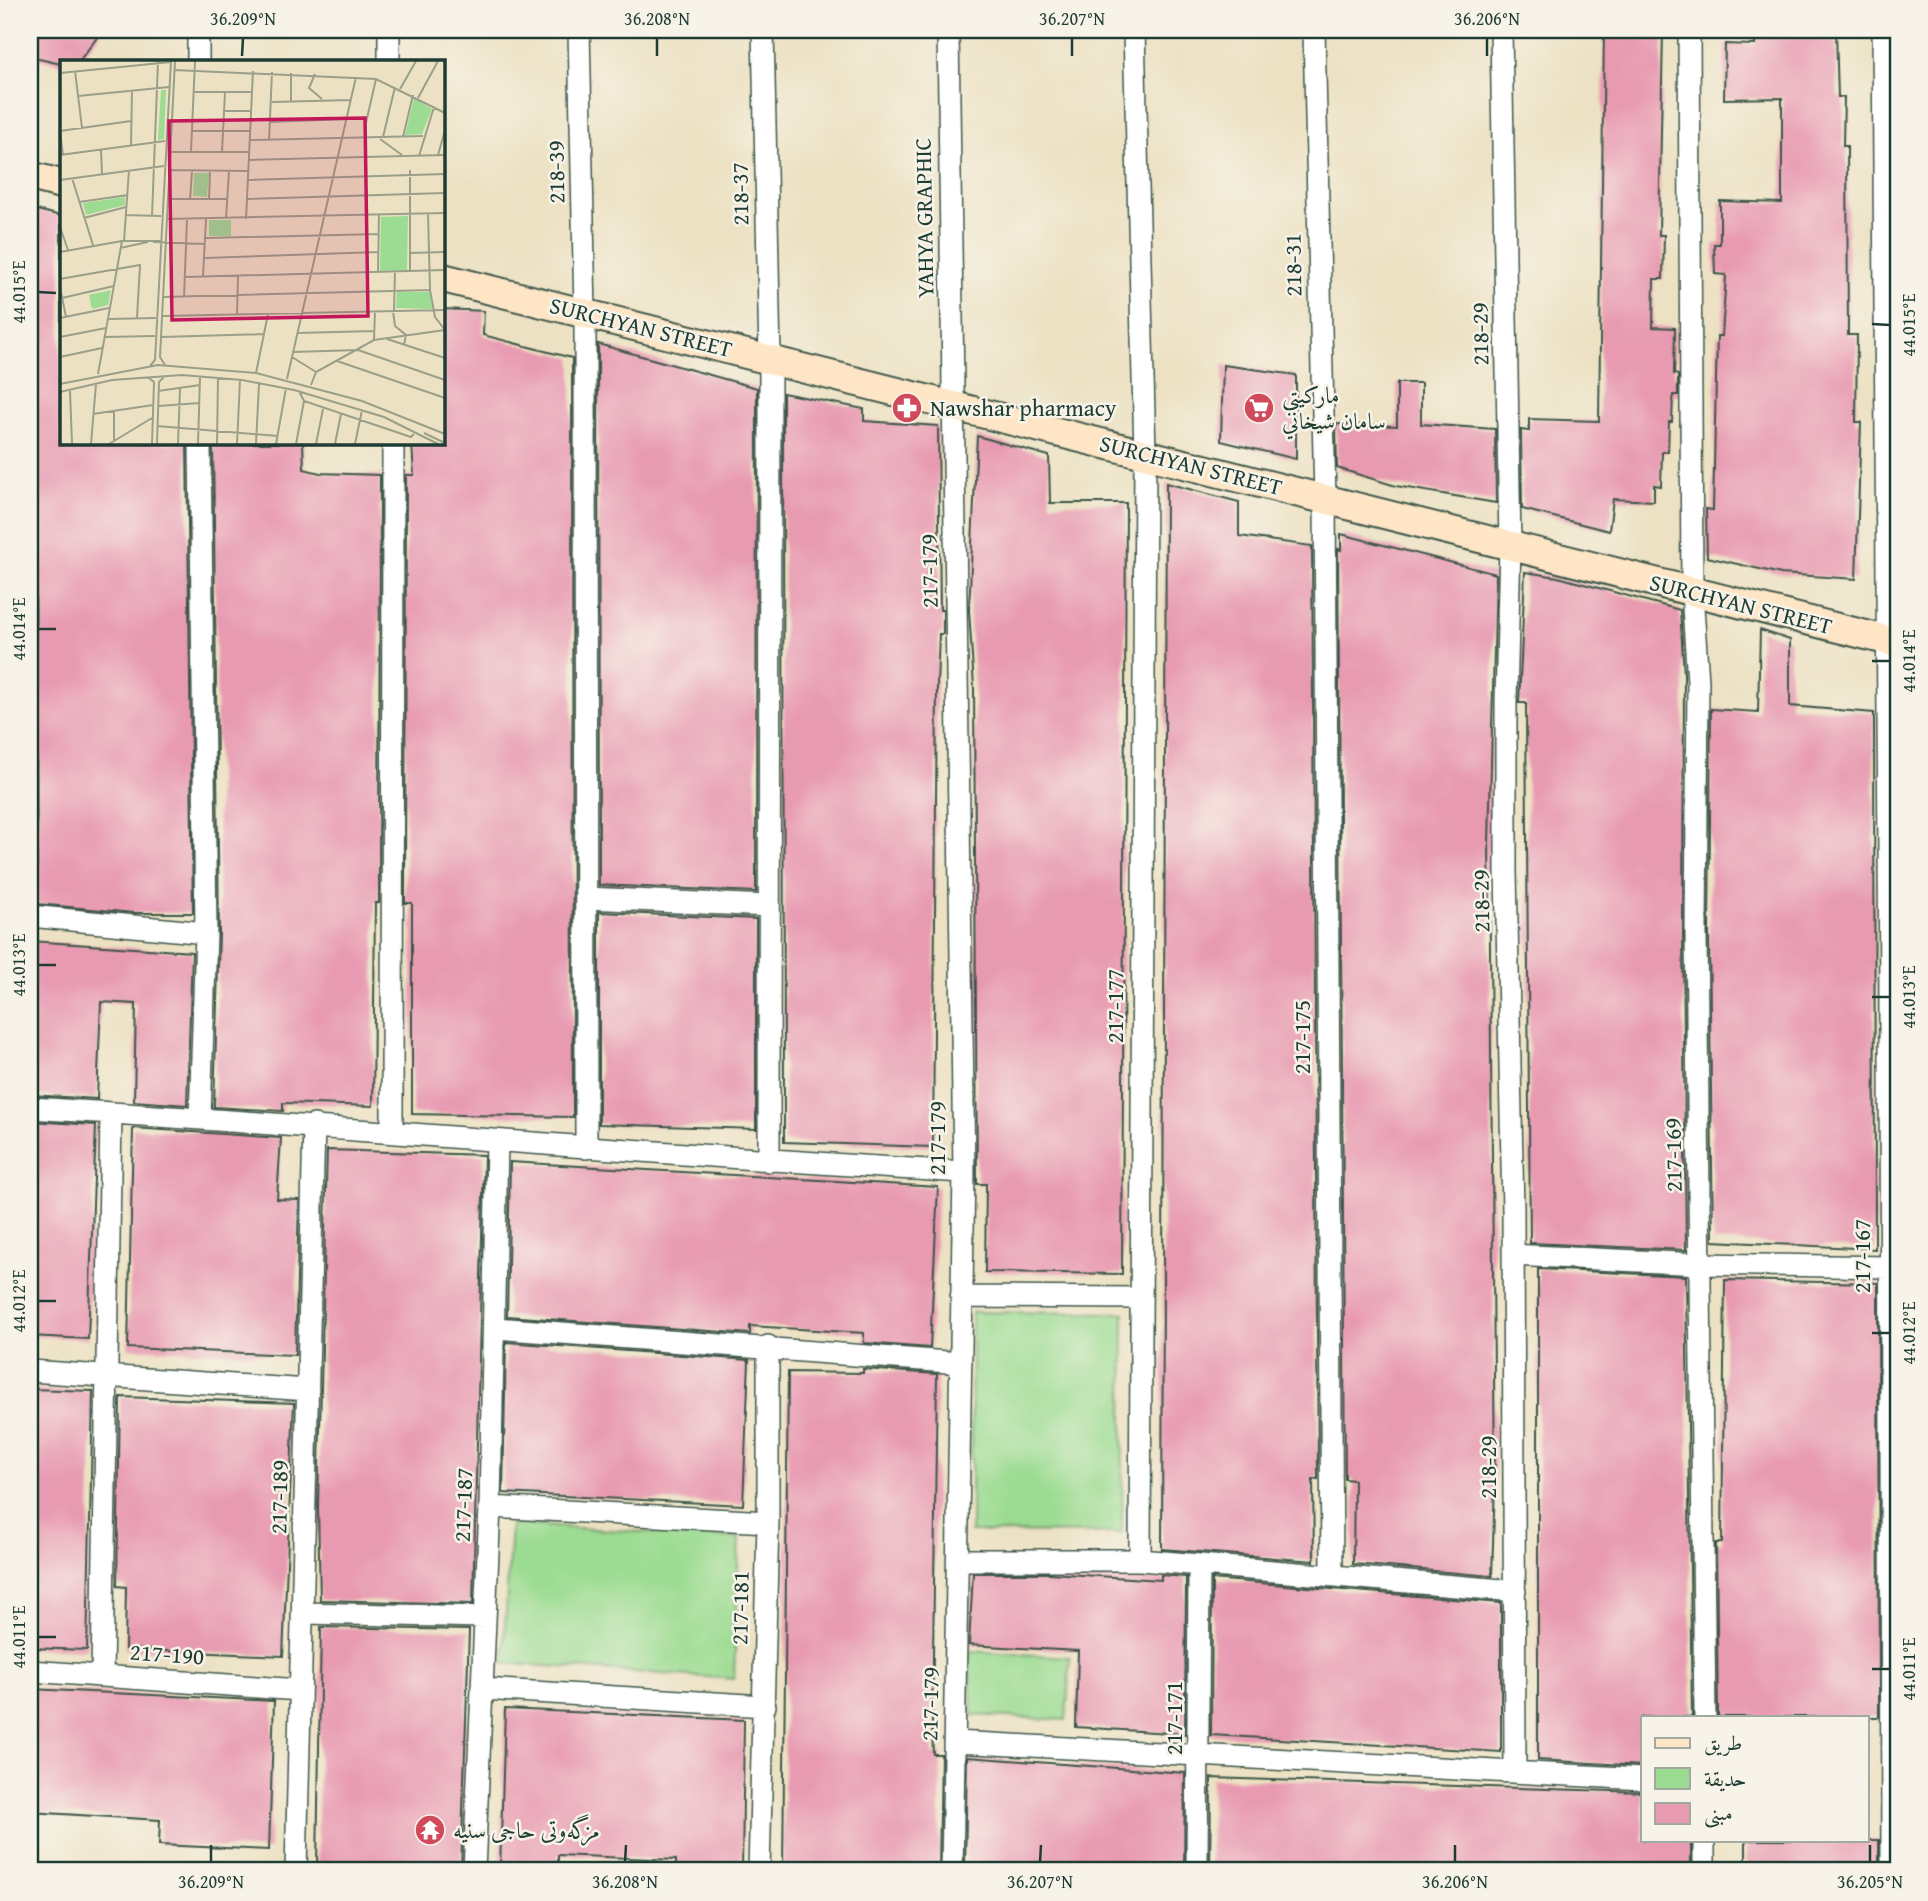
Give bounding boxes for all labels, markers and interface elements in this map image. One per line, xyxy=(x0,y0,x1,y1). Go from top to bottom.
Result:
text: 36.209°N xyxy=(210,5,276,32)
text: 36.208°N xyxy=(624,5,690,32)
text: 36.207°N xyxy=(1039,5,1105,32)
text: 36.206°N xyxy=(1454,5,1520,32)
inset map xyxy=(60,60,444,444)
street label: YAHYA GRAPHIC xyxy=(906,138,941,298)
street label: 218-39 xyxy=(538,140,573,204)
street label: 218-37 xyxy=(722,162,757,226)
street label: 218-31 xyxy=(1275,233,1310,297)
text: 44.015°E xyxy=(5,260,32,324)
street label: SURCHYAN STREET xyxy=(546,288,736,365)
text: 44.015°E xyxy=(1895,293,1922,357)
street label: 218-29 xyxy=(1462,302,1497,366)
place label: ماركيتي سامان شيخاني xyxy=(1282,378,1386,440)
pharmacy icon: Nawshar pharmacy xyxy=(890,391,924,425)
place label: Nawshar pharmacy xyxy=(930,391,1117,424)
supermarket icon: ماركيتي سامان شيخاني xyxy=(1242,391,1276,425)
street label: SURCHYAN STREET xyxy=(1096,426,1286,503)
street label: 217-179 xyxy=(911,534,946,608)
street label: SURCHYAN STREET xyxy=(1646,565,1836,642)
text: 44.014°E xyxy=(5,597,32,661)
text: 44.014°E xyxy=(1895,629,1922,693)
street label: 218-29 xyxy=(1463,869,1498,933)
text: 44.013°E xyxy=(5,933,32,997)
text: 44.013°E xyxy=(1895,965,1922,1029)
street label: 217-177 xyxy=(1098,969,1131,1043)
street label: 217-175 xyxy=(1285,1000,1318,1074)
street label: 217-179 xyxy=(920,1101,953,1175)
street label: 217-169 xyxy=(1655,1118,1690,1192)
street label: 217-167 xyxy=(1845,1219,1878,1293)
text: 44.012°E xyxy=(5,1269,32,1333)
text: 44.012°E xyxy=(1895,1301,1922,1365)
street label: 218-29 xyxy=(1471,1435,1504,1499)
street label: 217-189 xyxy=(261,1460,296,1534)
street label: 217-187 xyxy=(445,1467,480,1543)
street label: 217-181 xyxy=(722,1571,757,1645)
text: 44.011°E xyxy=(5,1605,32,1669)
street label: 217-190 xyxy=(129,1634,205,1673)
text: 44.011°E xyxy=(1895,1637,1922,1701)
street label: 217-179 xyxy=(912,1667,947,1741)
street label: 217-171 xyxy=(1157,1681,1190,1755)
legend xyxy=(1641,1716,1868,1842)
text: طريق xyxy=(1704,1727,1742,1758)
text: حديقة xyxy=(1704,1763,1747,1794)
text: مبنى xyxy=(1704,1797,1733,1828)
temple icon: مزگەوتی حاجی سنیە xyxy=(413,1813,447,1847)
place label: مزگەوتی حاجی سنیە xyxy=(453,1813,600,1846)
text: 36.209°N xyxy=(178,1868,244,1895)
text: 36.208°N xyxy=(592,1868,658,1895)
text: 36.207°N xyxy=(1007,1868,1073,1895)
text: 36.206°N xyxy=(1422,1868,1488,1895)
text: 36.205°N xyxy=(1837,1868,1903,1895)

